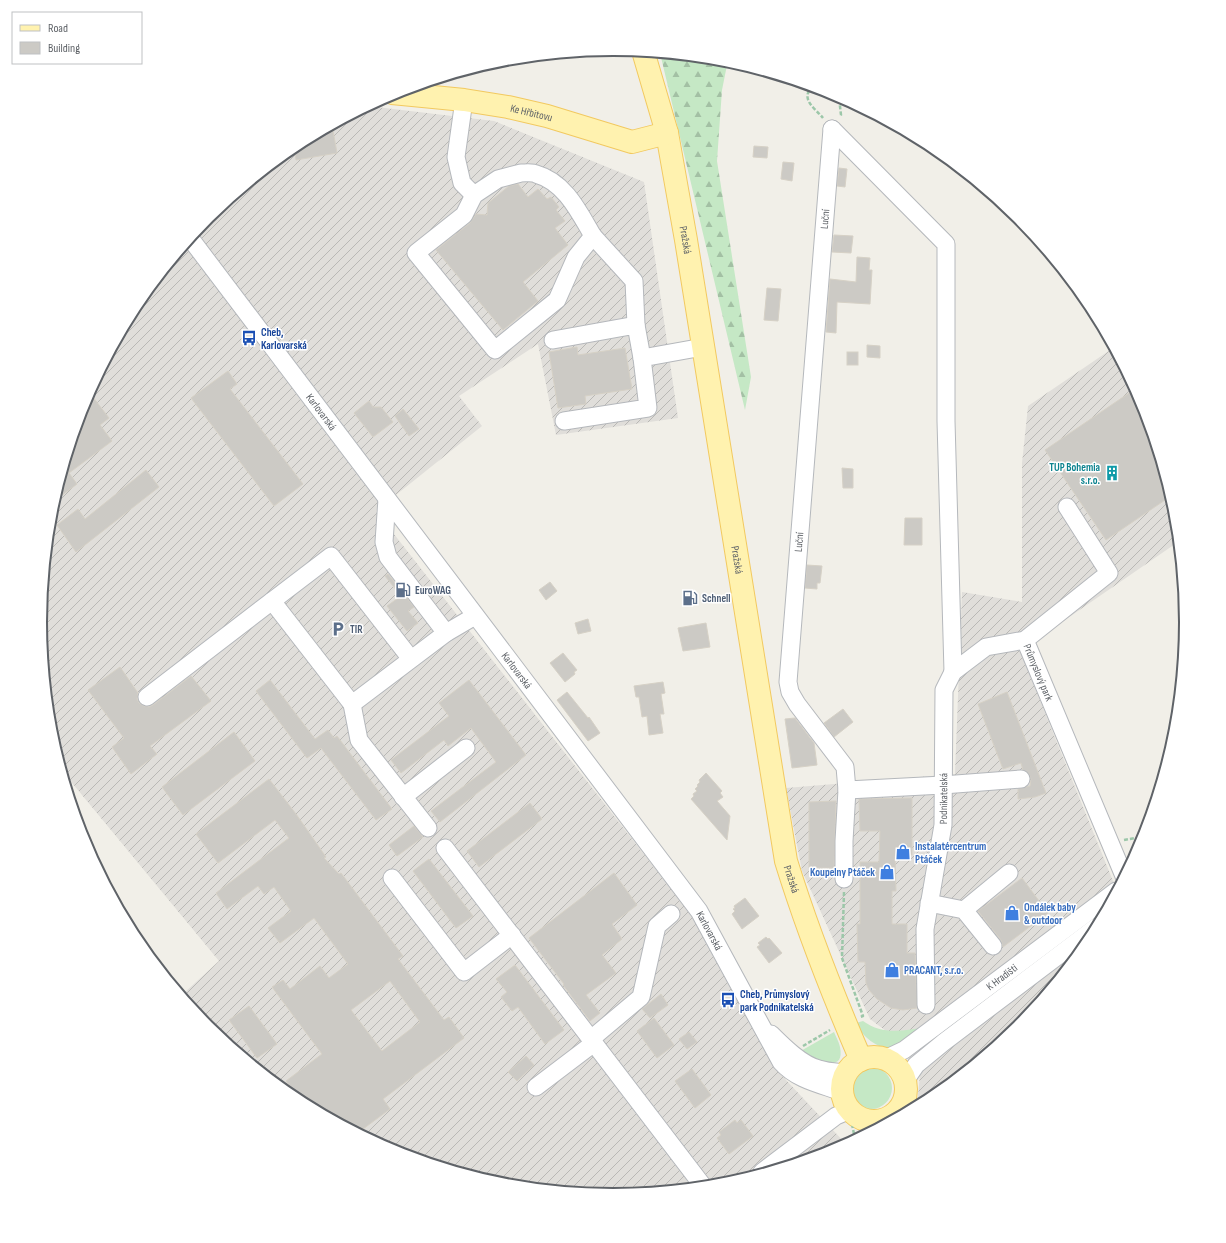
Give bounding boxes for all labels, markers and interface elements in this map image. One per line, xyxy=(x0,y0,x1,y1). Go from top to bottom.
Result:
legend xyxy=(12,12,142,64)
text: Road xyxy=(48,21,68,36)
text: Building xyxy=(48,41,80,56)
street label: Ke Hřbitovu xyxy=(509,101,555,124)
street label: Luční xyxy=(818,208,832,229)
street label: Pražská xyxy=(677,225,695,255)
place label: Cheb, Karlovarská xyxy=(261,326,307,352)
bus stop icon: Cheb, Karlovarská xyxy=(240,329,258,347)
street label: Karlovarská xyxy=(303,391,340,433)
place label: TUP Bohemia s.r.o. xyxy=(1049,461,1100,487)
building icon: TUP Bohemia s.r.o. xyxy=(1103,464,1121,482)
street label: Luční xyxy=(792,531,806,552)
street label: Pražská xyxy=(729,545,746,575)
fuel station icon: EuroWAG xyxy=(394,581,412,599)
place label: EuroWAG xyxy=(415,584,451,597)
fuel station icon: Schnell xyxy=(681,589,699,607)
place label: Schnell xyxy=(702,592,731,605)
parking icon: TIR xyxy=(329,620,347,638)
place label: TIR xyxy=(350,623,363,636)
street label: Průmyslový park xyxy=(1021,642,1057,703)
street label: Karlovarská xyxy=(499,649,535,691)
street label: Podnikatelská xyxy=(937,773,950,824)
place label: Instalatércentrum Ptáček xyxy=(915,840,986,866)
shop icon: Instalatércentrum Ptáček xyxy=(894,843,912,861)
shop icon: Koupelny Ptáček xyxy=(878,863,896,881)
street label: Pražská xyxy=(781,864,802,894)
place label: Koupelny Ptáček xyxy=(810,866,875,879)
place label: Ondálek baby & outdoor xyxy=(1024,901,1076,927)
shop icon: Ondálek baby & outdoor xyxy=(1003,904,1021,922)
street label: Karlovarská xyxy=(694,909,725,952)
shop icon: PRACANT, s.r.o. xyxy=(883,961,901,979)
street label: K Hradišti xyxy=(983,961,1020,993)
place label: PRACANT, s.r.o. xyxy=(904,964,964,977)
place label: Cheb, Průmyslový park Podnikatelská xyxy=(740,988,814,1014)
bus stop icon: Cheb, Průmyslový park Podnikatelská xyxy=(719,991,737,1009)

